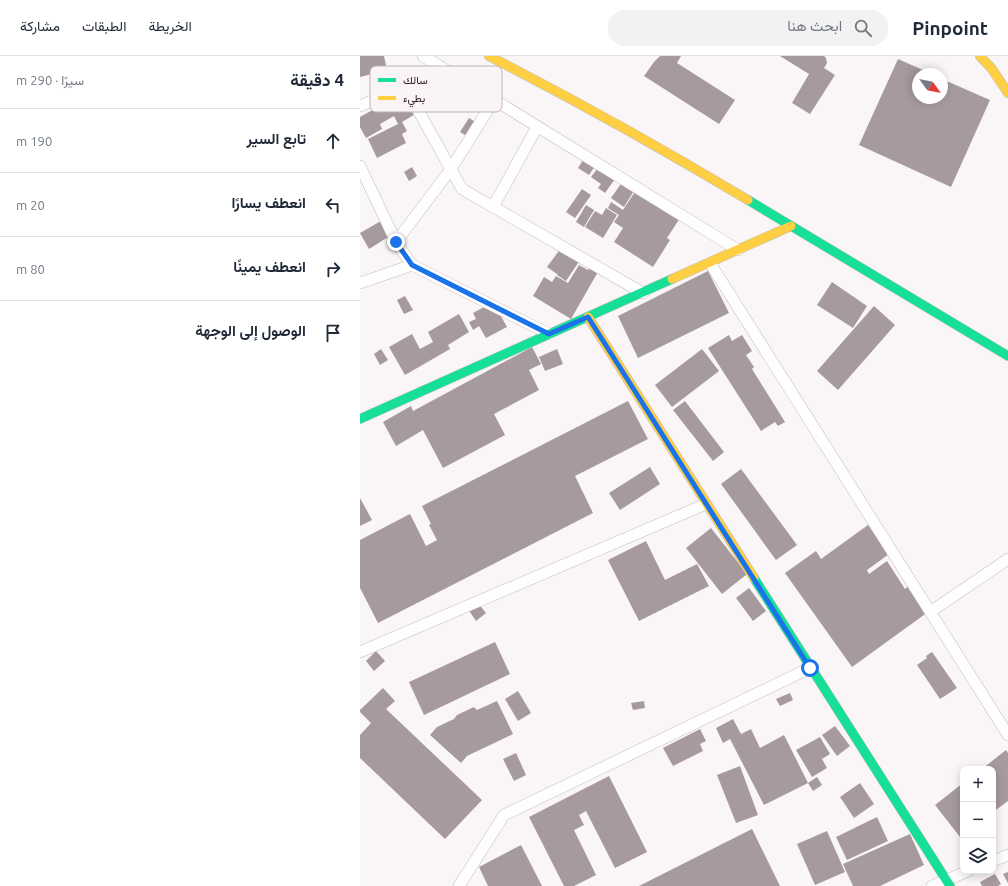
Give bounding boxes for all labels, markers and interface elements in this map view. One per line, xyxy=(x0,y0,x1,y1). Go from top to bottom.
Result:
search box xyxy=(608,10,888,46)
text: ابحث هنا xyxy=(787,17,842,34)
icon: search xyxy=(852,17,874,39)
text: Pinpoint xyxy=(912,17,988,39)
text: مشاركة xyxy=(20,18,60,34)
text: الطبقات xyxy=(82,18,126,34)
text: الخريطة xyxy=(148,18,192,34)
legend xyxy=(370,66,502,112)
north arrow xyxy=(912,68,948,104)
text: 4 دقيقة xyxy=(290,70,344,89)
text: سيرًا · 290 m xyxy=(16,73,84,87)
text: سالك xyxy=(403,74,428,86)
text: بطيء xyxy=(403,92,425,108)
text: تابع السير xyxy=(247,130,306,147)
icon: ahead xyxy=(322,130,344,152)
text: 190 m xyxy=(16,134,52,148)
text: انعطف يسارًا xyxy=(231,194,306,211)
icon: left xyxy=(322,194,344,216)
text: 20 m xyxy=(16,198,45,212)
route end xyxy=(387,233,405,251)
text: انعطف يمينًا xyxy=(233,258,306,275)
icon: right xyxy=(322,258,344,280)
text: 80 m xyxy=(16,262,45,276)
text: الوصول إلى الوجهة xyxy=(195,322,306,339)
icon: arrive xyxy=(322,322,344,344)
route start xyxy=(801,659,819,677)
map controls xyxy=(960,766,996,874)
button: + xyxy=(960,766,996,802)
button: − xyxy=(960,802,996,838)
button: layers xyxy=(960,838,996,874)

